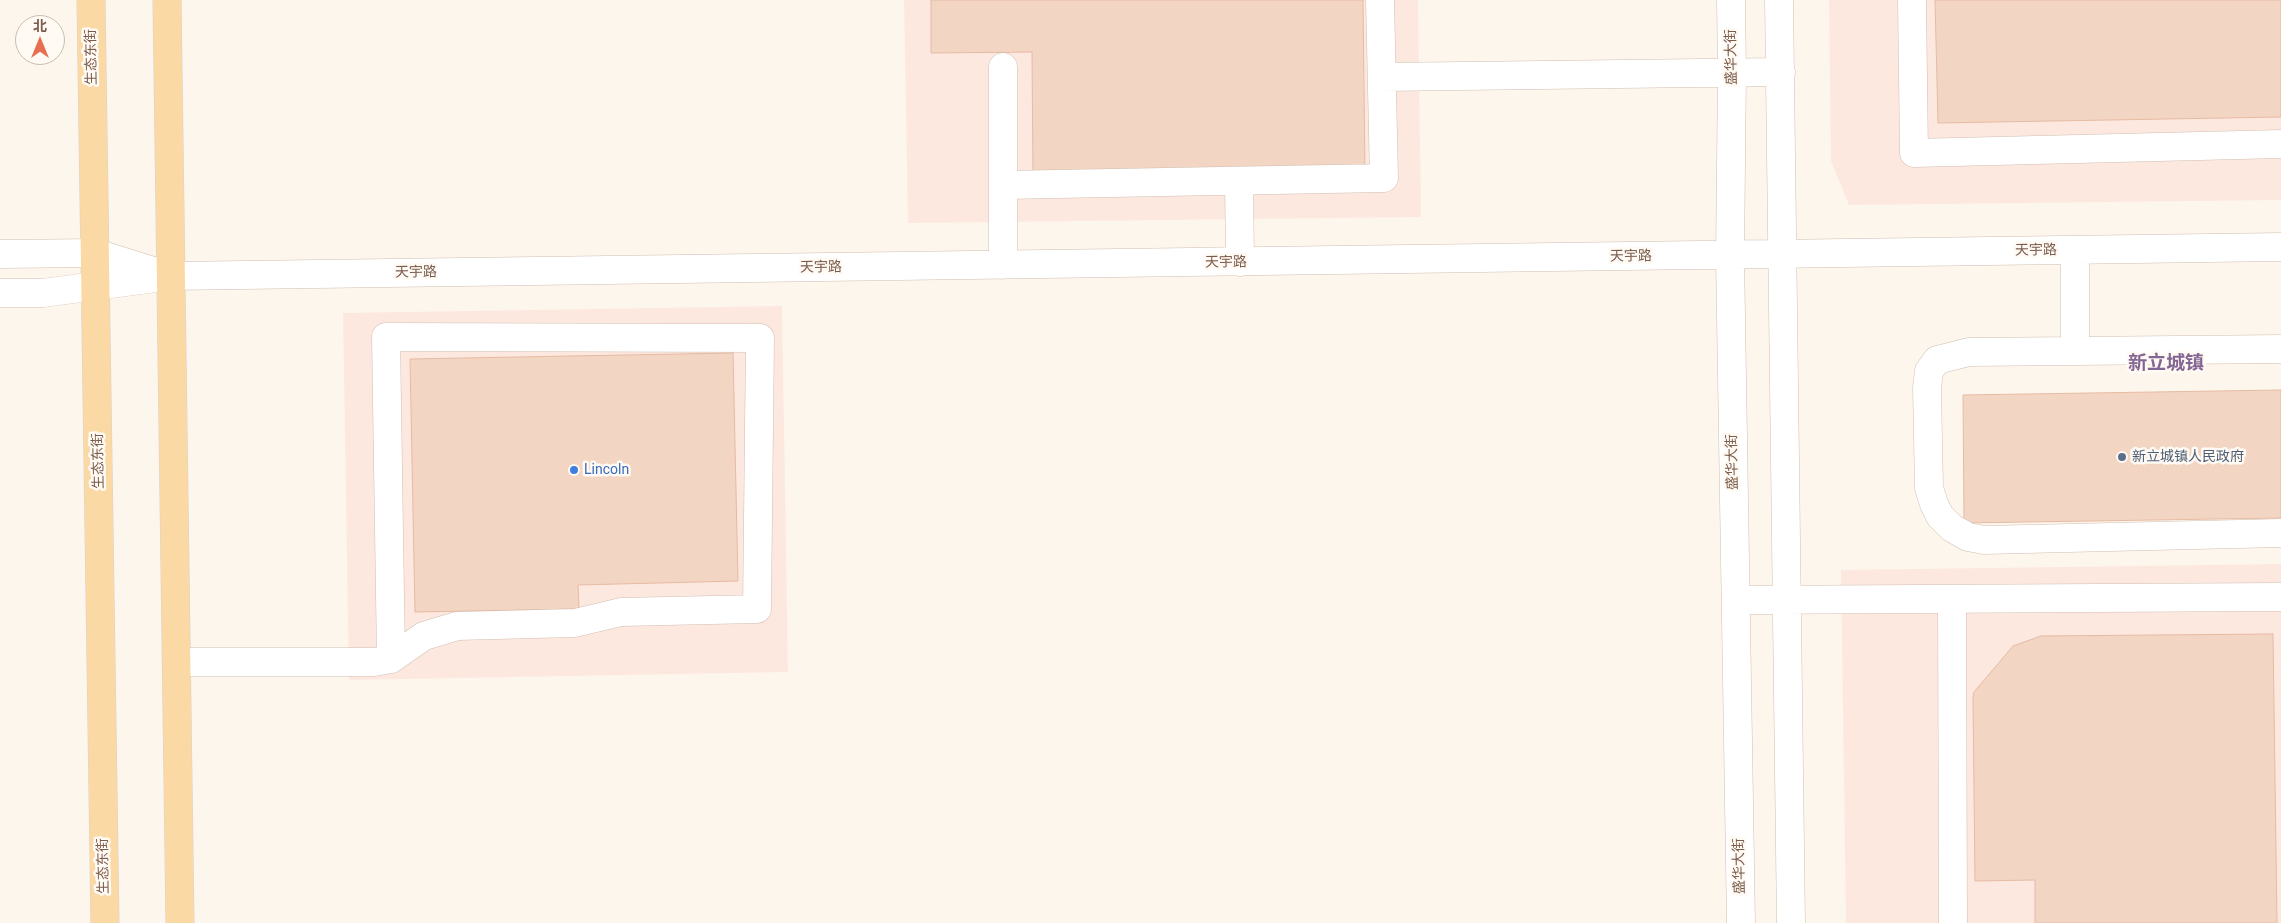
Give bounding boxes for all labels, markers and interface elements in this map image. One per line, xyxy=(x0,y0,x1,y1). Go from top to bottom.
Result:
north arrow xyxy=(15,15,65,65)
text: 北 xyxy=(33,18,47,34)
street label: 生态东街 xyxy=(83,29,101,85)
street label: 盛华大街 xyxy=(1723,29,1741,85)
street label: 天宇路 xyxy=(2015,242,2057,260)
street label: 天宇路 xyxy=(1610,248,1652,266)
street label: 天宇路 xyxy=(1205,254,1247,272)
street label: 天宇路 xyxy=(800,259,842,277)
street label: 天宇路 xyxy=(395,264,437,282)
district label: 新立城镇 xyxy=(2128,353,2204,375)
street label: 生态东街 xyxy=(90,433,108,489)
street label: 盛华大街 xyxy=(1724,434,1742,490)
place label: 新立城镇人民政府 xyxy=(2132,449,2244,465)
marker: 新立城镇人民政府 xyxy=(2116,451,2128,463)
place label: Lincoln xyxy=(584,462,629,478)
marker: Lincoln xyxy=(568,464,580,476)
street label: 生态东街 xyxy=(95,838,113,894)
street label: 盛华大街 xyxy=(1731,838,1749,894)

